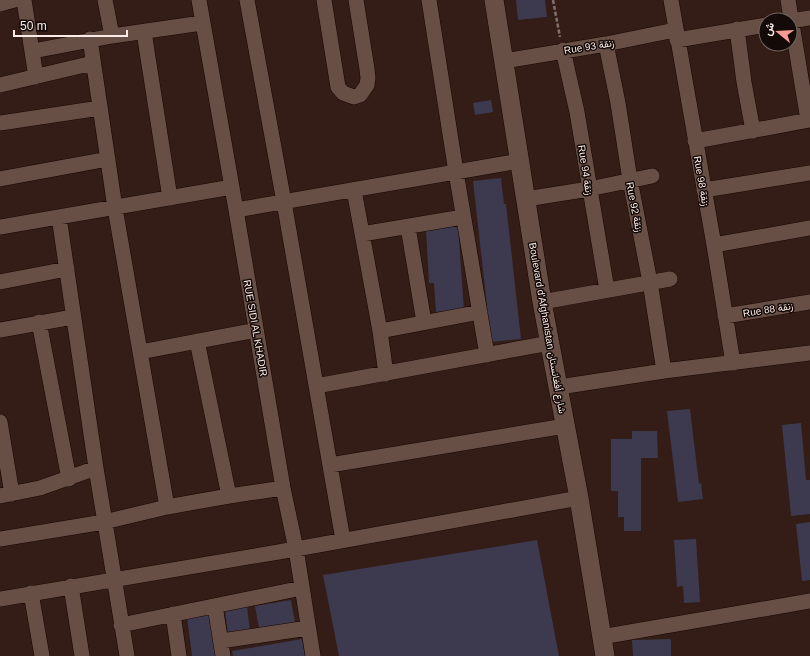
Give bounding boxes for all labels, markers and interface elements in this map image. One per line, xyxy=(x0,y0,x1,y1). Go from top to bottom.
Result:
scale bar xyxy=(14,12,127,38)
north arrow xyxy=(758,12,798,52)
text: 50 m xyxy=(20,19,47,33)
text: ش xyxy=(761,21,777,37)
street label: Rue 93 زنقة xyxy=(563,37,615,57)
street label: Rue 94 زنقة xyxy=(575,144,595,196)
street label: Rue 98 زنقة xyxy=(691,155,711,207)
street label: Rue 92 زنقة xyxy=(623,181,645,233)
street label: Boulevard d'Afghanistan شارع أفغانستان xyxy=(526,242,568,415)
street label: RUE SIDI AL KHADIR xyxy=(242,279,269,377)
street label: Rue 88 زنقة xyxy=(742,300,794,320)

